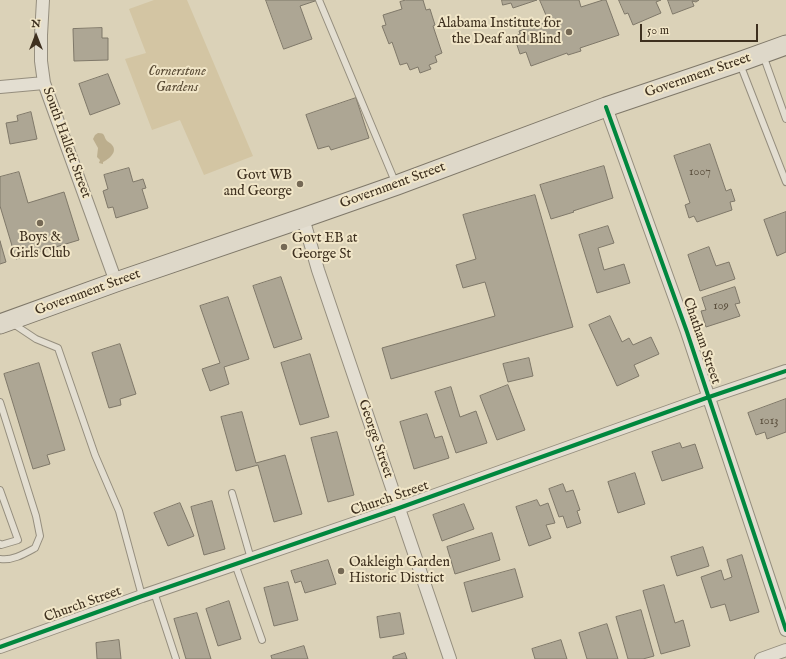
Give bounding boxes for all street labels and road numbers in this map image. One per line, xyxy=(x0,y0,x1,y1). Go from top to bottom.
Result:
street label: Government Street xyxy=(643,50,753,102)
street label: South Hallett Street xyxy=(38,85,94,201)
street label: Government Street xyxy=(338,159,448,213)
street label: Government Street xyxy=(33,266,143,320)
street label: Chatham Street xyxy=(678,295,724,387)
street label: George Street xyxy=(354,397,396,481)
street label: Church Street xyxy=(349,478,431,520)
street label: Church Street xyxy=(42,583,124,627)

